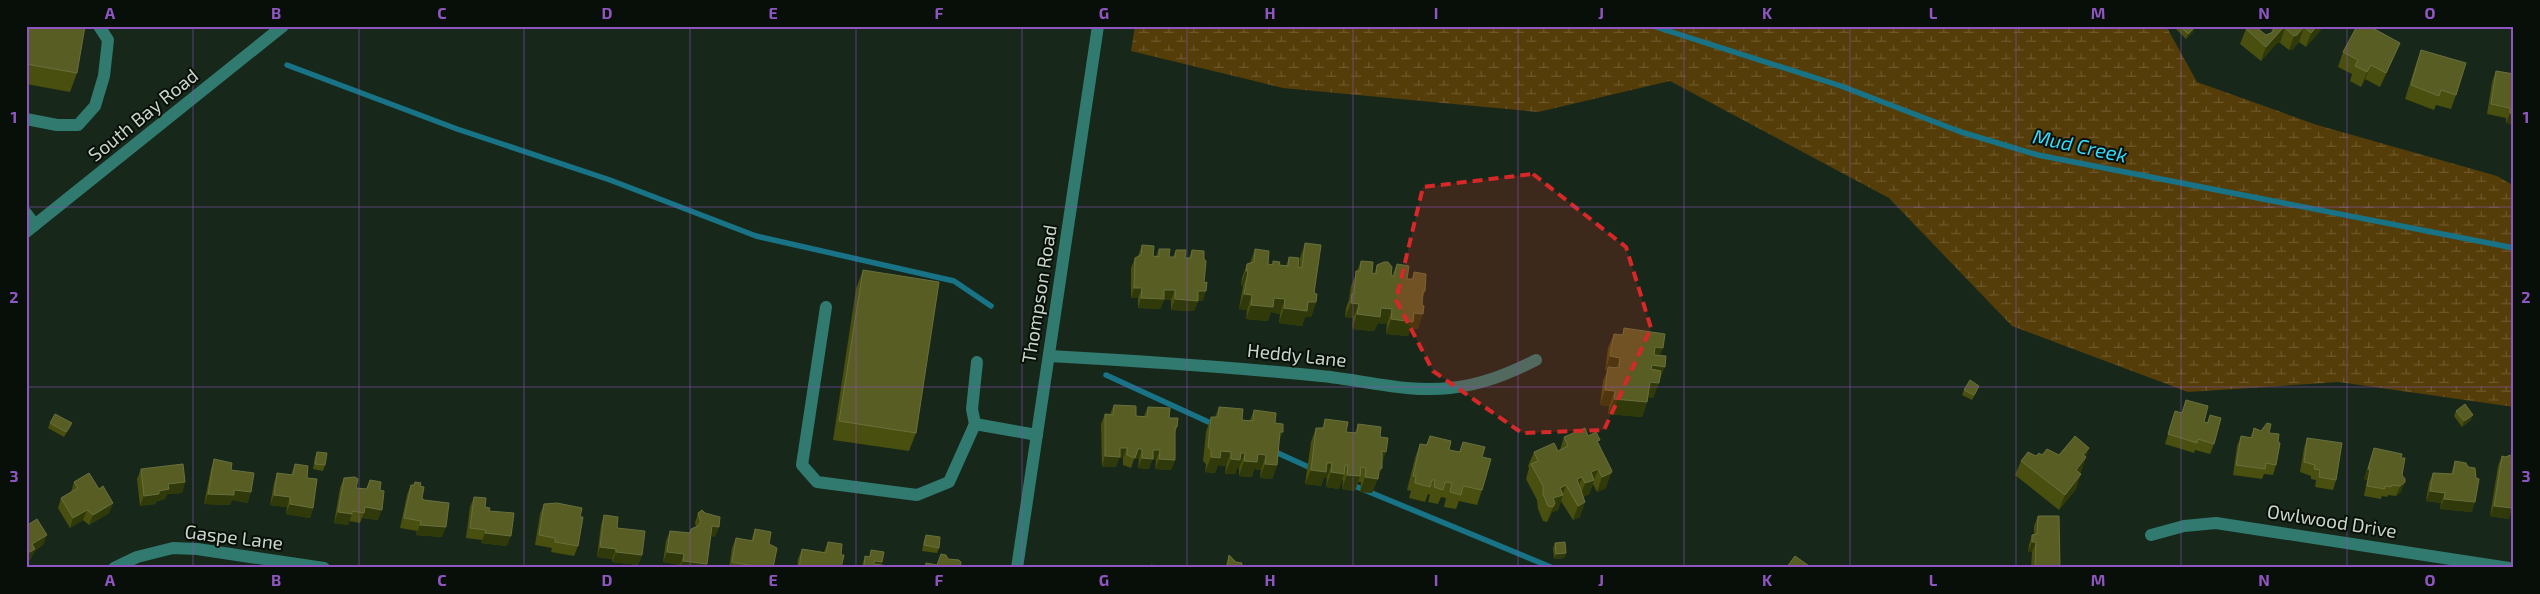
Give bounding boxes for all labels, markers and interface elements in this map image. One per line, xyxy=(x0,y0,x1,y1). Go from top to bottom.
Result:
text: A xyxy=(105,3,116,22)
text: B xyxy=(271,3,281,22)
text: C xyxy=(437,3,447,22)
text: D xyxy=(602,3,613,22)
text: E xyxy=(768,3,778,22)
text: F xyxy=(935,3,944,22)
text: G xyxy=(1099,3,1109,22)
text: H xyxy=(1264,3,1276,22)
text: I xyxy=(1434,3,1438,22)
text: J xyxy=(1598,3,1604,22)
text: K xyxy=(1762,3,1773,22)
text: L xyxy=(1929,3,1938,22)
text: M xyxy=(2091,3,2105,22)
text: N xyxy=(2258,3,2270,22)
text: O xyxy=(2424,3,2436,22)
street label: South Bay Road xyxy=(83,63,202,166)
text: 1 xyxy=(11,107,17,126)
text: 1 xyxy=(2523,107,2529,126)
water label: Mud Creek xyxy=(2031,123,2130,167)
street label: Thompson Road xyxy=(1016,223,1061,365)
text: 2 xyxy=(9,287,19,306)
text: 2 xyxy=(2521,287,2531,306)
street label: Heddy Lane xyxy=(1246,338,1348,371)
text: 3 xyxy=(9,466,19,485)
text: 3 xyxy=(2521,466,2531,485)
street label: Owlwood Drive xyxy=(2266,499,2399,542)
street label: Gaspe Lane xyxy=(184,519,285,554)
text: A xyxy=(105,570,116,589)
text: B xyxy=(271,570,281,589)
text: C xyxy=(437,570,447,589)
text: D xyxy=(602,570,613,589)
text: E xyxy=(768,570,778,589)
text: F xyxy=(935,570,944,589)
text: G xyxy=(1099,570,1109,589)
text: H xyxy=(1264,570,1276,589)
text: I xyxy=(1434,570,1438,589)
text: J xyxy=(1598,570,1604,589)
text: K xyxy=(1762,570,1773,589)
text: L xyxy=(1929,570,1938,589)
text: M xyxy=(2091,570,2105,589)
text: N xyxy=(2258,570,2270,589)
text: O xyxy=(2424,570,2436,589)

